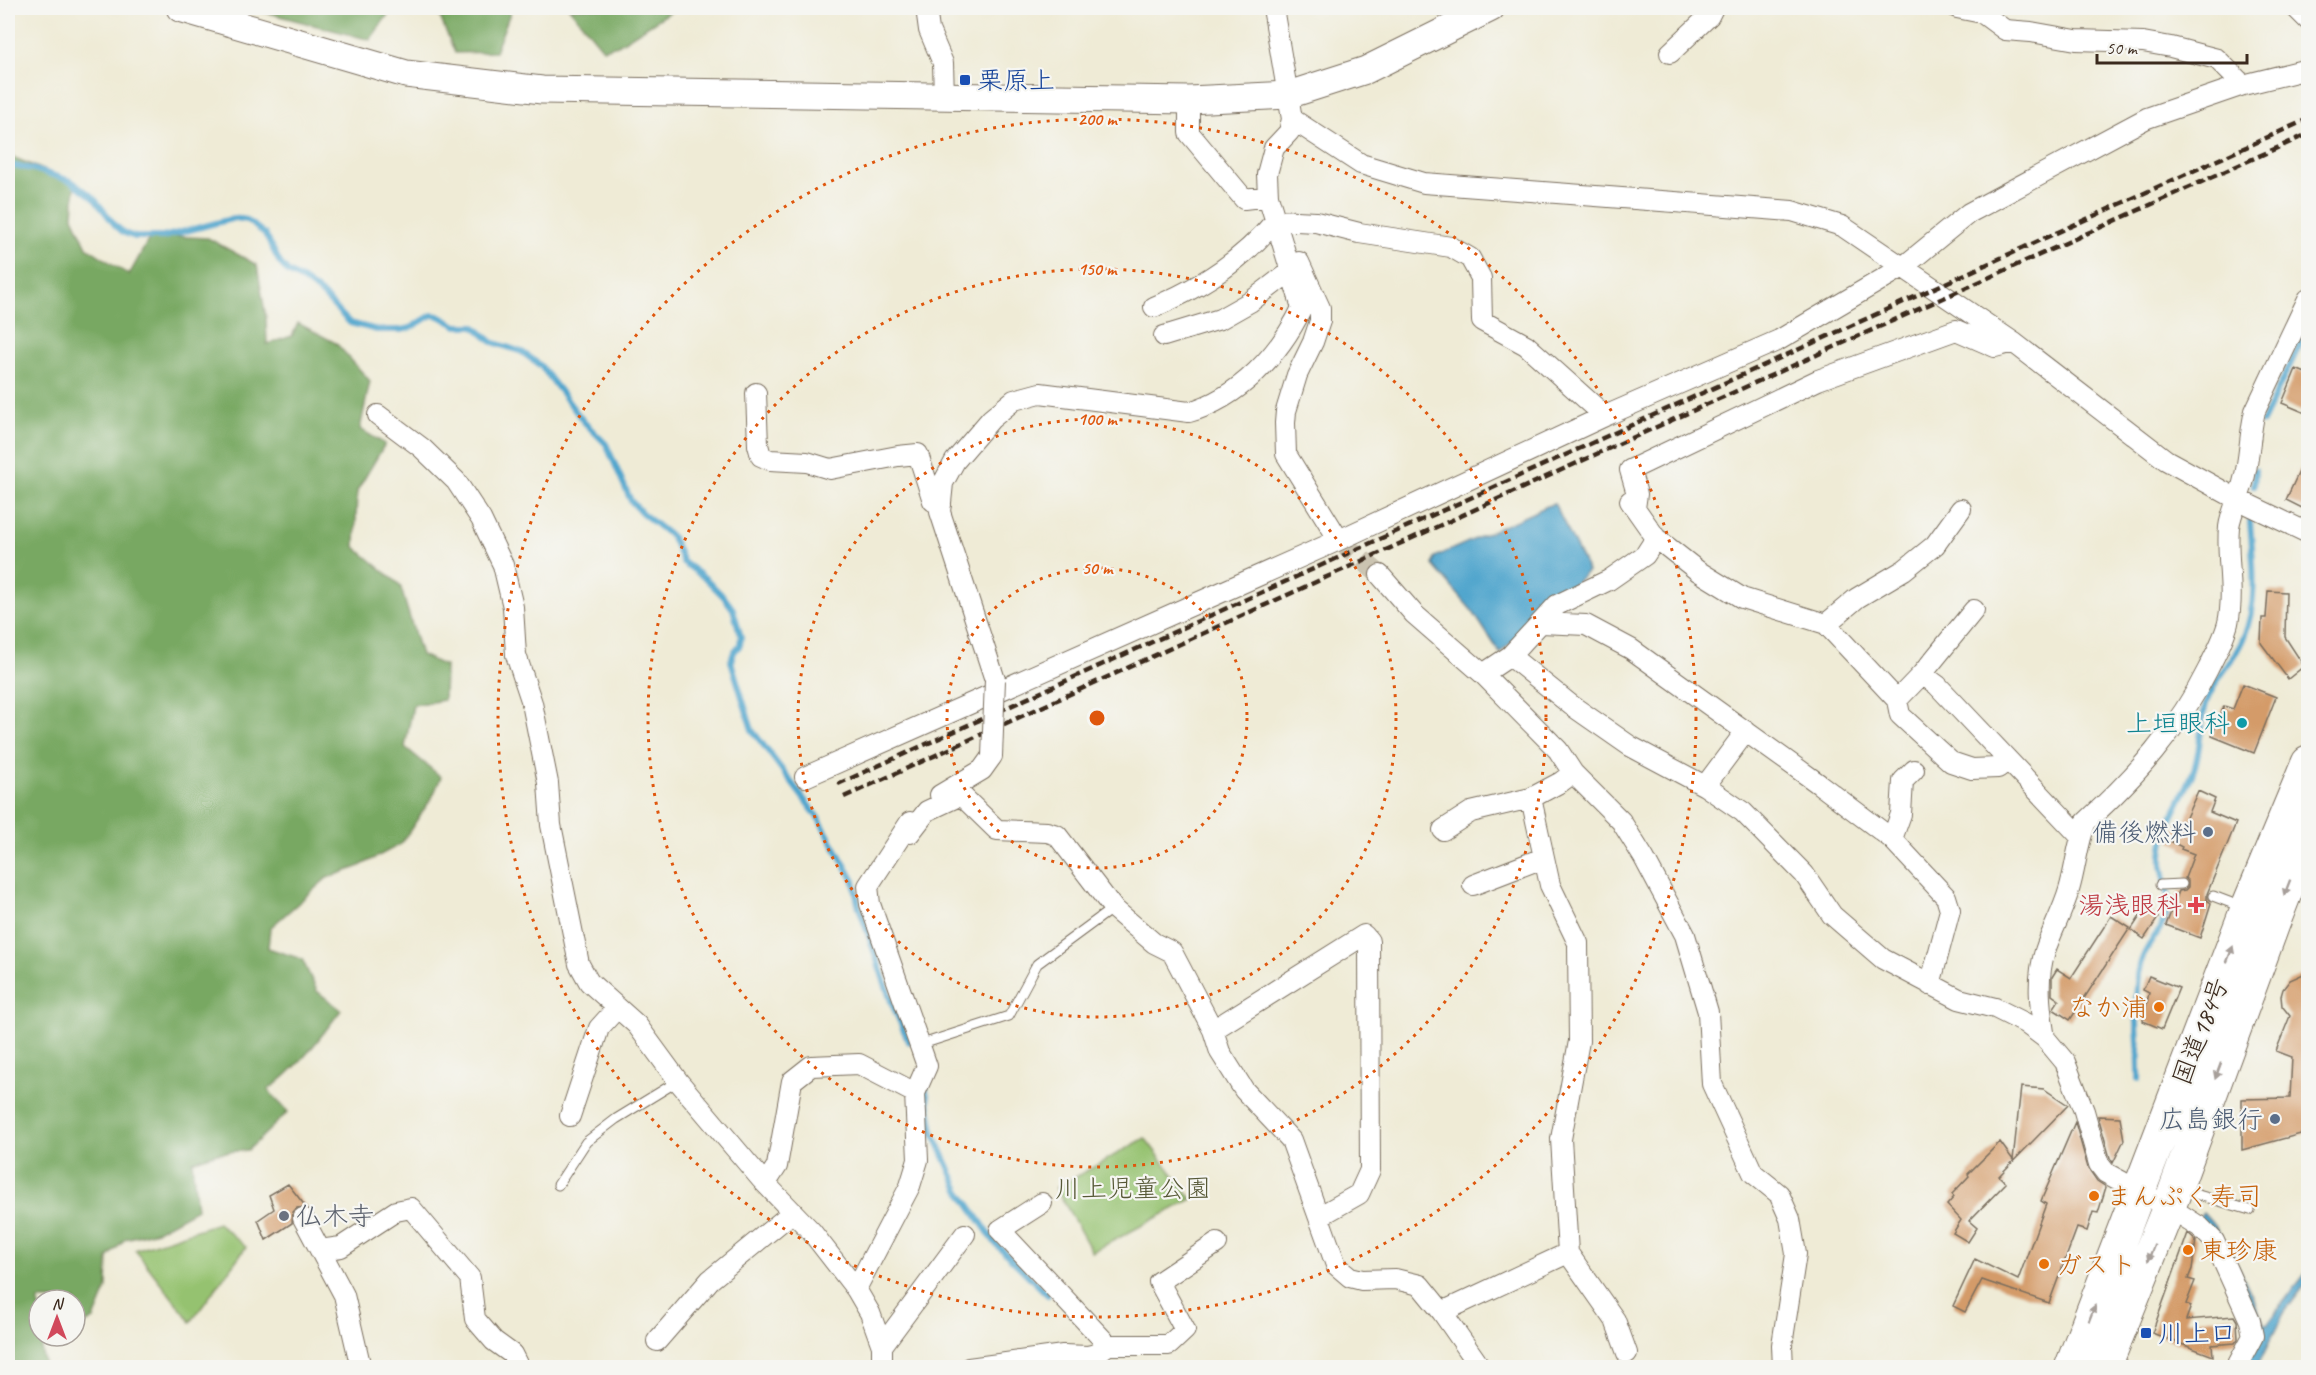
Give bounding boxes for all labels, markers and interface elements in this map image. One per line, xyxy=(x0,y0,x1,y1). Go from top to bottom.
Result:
scale bar xyxy=(2097,27,2247,65)
text: 50 m xyxy=(2106,37,2139,59)
place label: 栗原上 xyxy=(977,64,1055,97)
marker: 栗原上 xyxy=(958,73,972,87)
text: 200 m xyxy=(1078,108,1118,130)
text: 150 m xyxy=(1078,258,1118,280)
text: 100 m xyxy=(1078,408,1118,430)
text: 50 m xyxy=(1082,557,1114,579)
place label: 上垣眼科 xyxy=(2126,707,2230,740)
centre of rings xyxy=(1087,708,1107,728)
marker: 上垣眼科 xyxy=(2235,716,2249,730)
place label: 備後燃料 xyxy=(2092,816,2196,849)
marker: 備後燃料 xyxy=(2201,825,2215,839)
one-way arrow xyxy=(2282,879,2291,897)
place label: 湯浅眼科 xyxy=(2078,889,2182,922)
marker: 湯浅眼科 xyxy=(2187,896,2205,914)
one-way arrow xyxy=(2225,945,2235,963)
street label: 国道184号 xyxy=(2165,972,2236,1090)
place label: なか浦 xyxy=(2069,991,2147,1024)
marker: なか浦 xyxy=(2152,1000,2166,1014)
one-way arrow xyxy=(2213,1062,2223,1080)
place label: 広島銀行 xyxy=(2159,1103,2263,1136)
marker: 広島銀行 xyxy=(2268,1112,2282,1126)
park label: 川上児童公園 xyxy=(1055,1172,1211,1205)
place label: まんぷく寿司 xyxy=(2106,1180,2262,1213)
marker: まんぷく寿司 xyxy=(2087,1189,2101,1203)
place label: 仏木寺 xyxy=(296,1200,374,1233)
marker: 仏木寺 xyxy=(277,1209,291,1223)
place label: 東珍康 xyxy=(2200,1234,2278,1267)
marker: 東珍康 xyxy=(2181,1243,2195,1257)
one-way arrow xyxy=(2145,1245,2155,1263)
place label: ガスト xyxy=(2056,1248,2137,1281)
marker: ガスト xyxy=(2037,1257,2051,1271)
north arrow xyxy=(27,1288,87,1348)
text: N xyxy=(52,1294,65,1314)
one-way arrow xyxy=(2088,1304,2097,1322)
place label: 川上口 xyxy=(2158,1317,2236,1350)
marker: 川上口 xyxy=(2139,1326,2153,1340)

